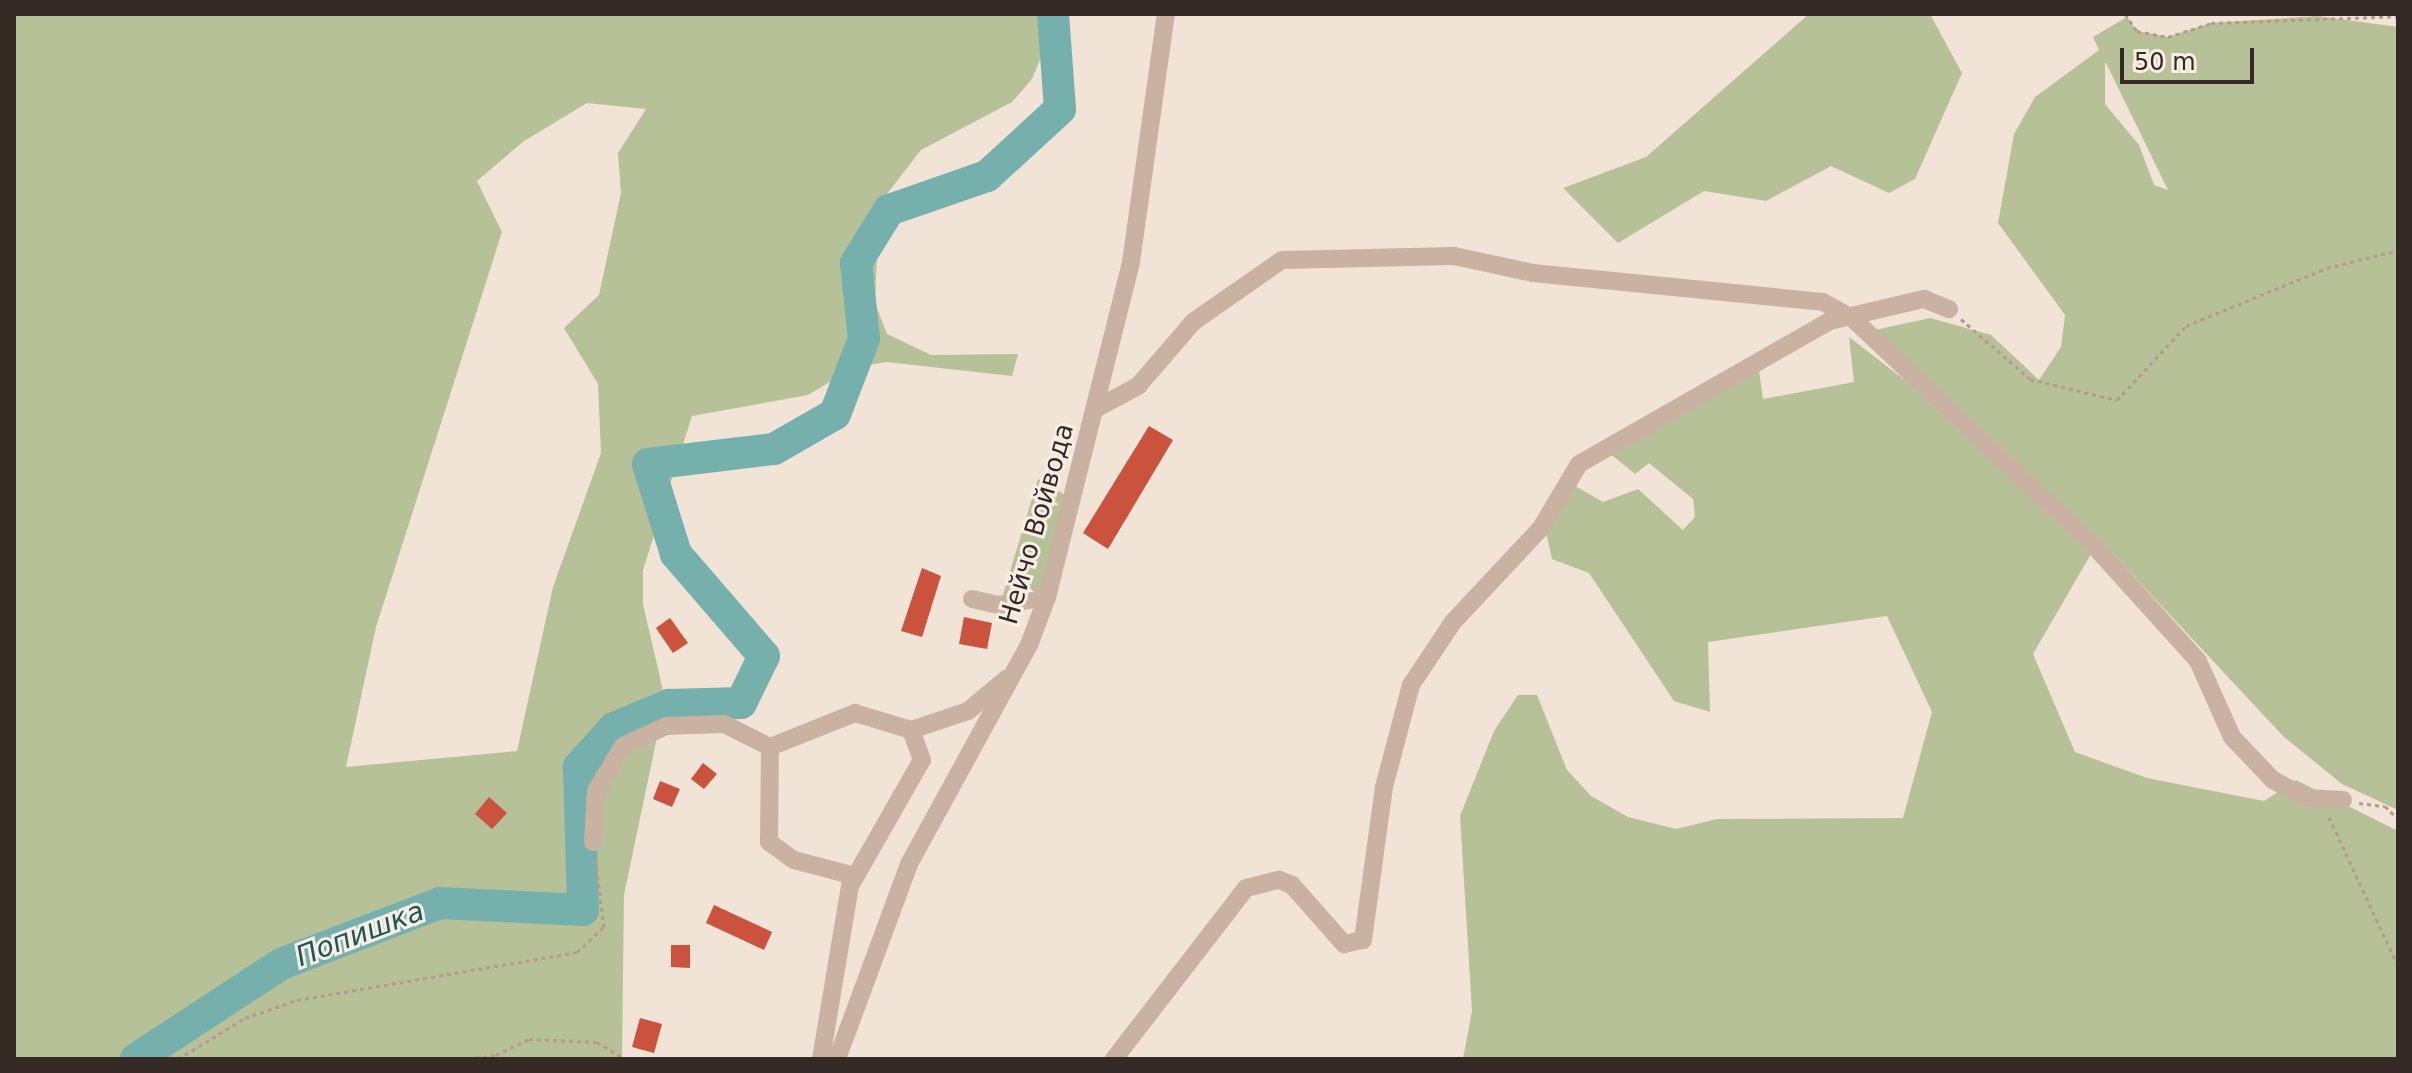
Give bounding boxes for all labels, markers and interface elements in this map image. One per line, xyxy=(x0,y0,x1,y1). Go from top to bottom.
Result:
scale bar xyxy=(2124,32,2258,82)
text: 50 m xyxy=(2134,48,2196,76)
street label: Нейчо Войвода xyxy=(993,420,1081,628)
water label: Попишка xyxy=(291,894,429,974)

